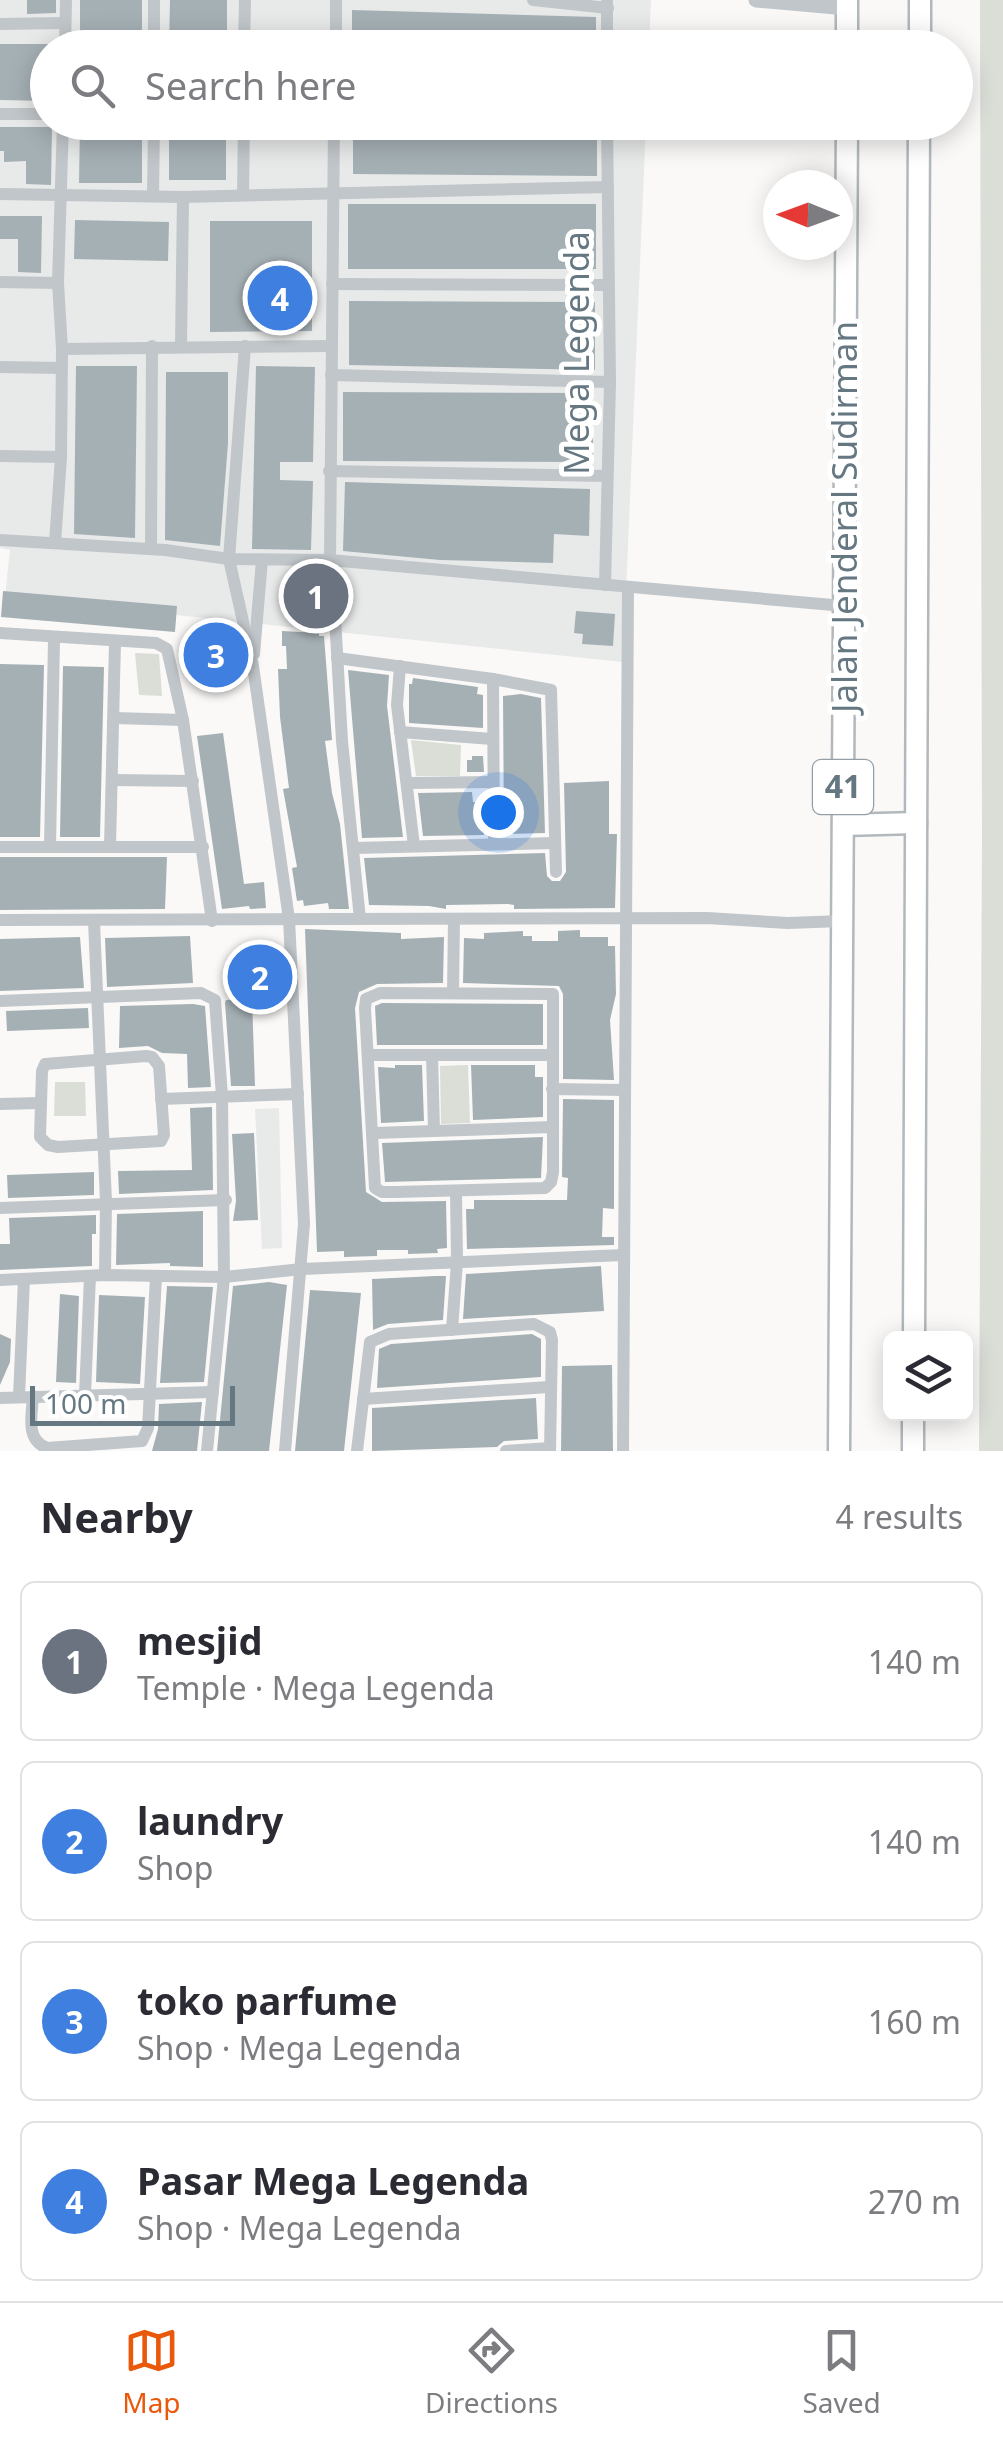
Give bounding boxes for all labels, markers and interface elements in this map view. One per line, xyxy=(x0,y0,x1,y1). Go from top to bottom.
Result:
search box xyxy=(30,30,973,140)
icon: search xyxy=(65,58,120,113)
text: Search here xyxy=(145,59,356,111)
north arrow xyxy=(763,170,853,260)
street label: Mega Legenda xyxy=(552,231,599,475)
pin: 4 xyxy=(248,260,312,336)
street label: Jalan Jenderal Sudirman xyxy=(820,321,867,716)
pin: 1 xyxy=(284,558,348,634)
pin: 3 xyxy=(184,618,248,692)
road number: 41 xyxy=(813,760,873,814)
your location xyxy=(473,787,524,838)
pin: 2 xyxy=(228,940,292,1014)
map controls xyxy=(883,1331,973,1421)
button: layers xyxy=(883,1331,973,1421)
scale bar xyxy=(30,1381,235,1426)
text: 100 m xyxy=(45,1384,127,1422)
text: Nearby xyxy=(40,1488,193,1545)
text: 4 results xyxy=(836,1495,963,1538)
text: mesjid xyxy=(137,1614,263,1666)
text: 1 xyxy=(65,1640,84,1683)
text: 140 m xyxy=(868,1640,961,1683)
text: Temple · Mega Legenda xyxy=(137,1666,495,1709)
text: laundry xyxy=(137,1794,283,1846)
text: 2 xyxy=(65,1820,84,1863)
text: 140 m xyxy=(868,1820,961,1863)
text: Shop xyxy=(137,1846,213,1889)
text: toko parfume xyxy=(137,1974,397,2026)
text: 3 xyxy=(65,2000,84,2043)
text: 160 m xyxy=(868,2000,961,2043)
text: Shop · Mega Legenda xyxy=(137,2026,462,2069)
text: Pasar Mega Legenda xyxy=(137,2154,529,2206)
text: 4 xyxy=(65,2180,84,2223)
text: 270 m xyxy=(868,2180,961,2223)
text: Shop · Mega Legenda xyxy=(137,2206,462,2249)
tab: Map xyxy=(122,2323,181,2421)
tab: Directions xyxy=(425,2323,558,2421)
tab: Saved xyxy=(802,2323,881,2421)

